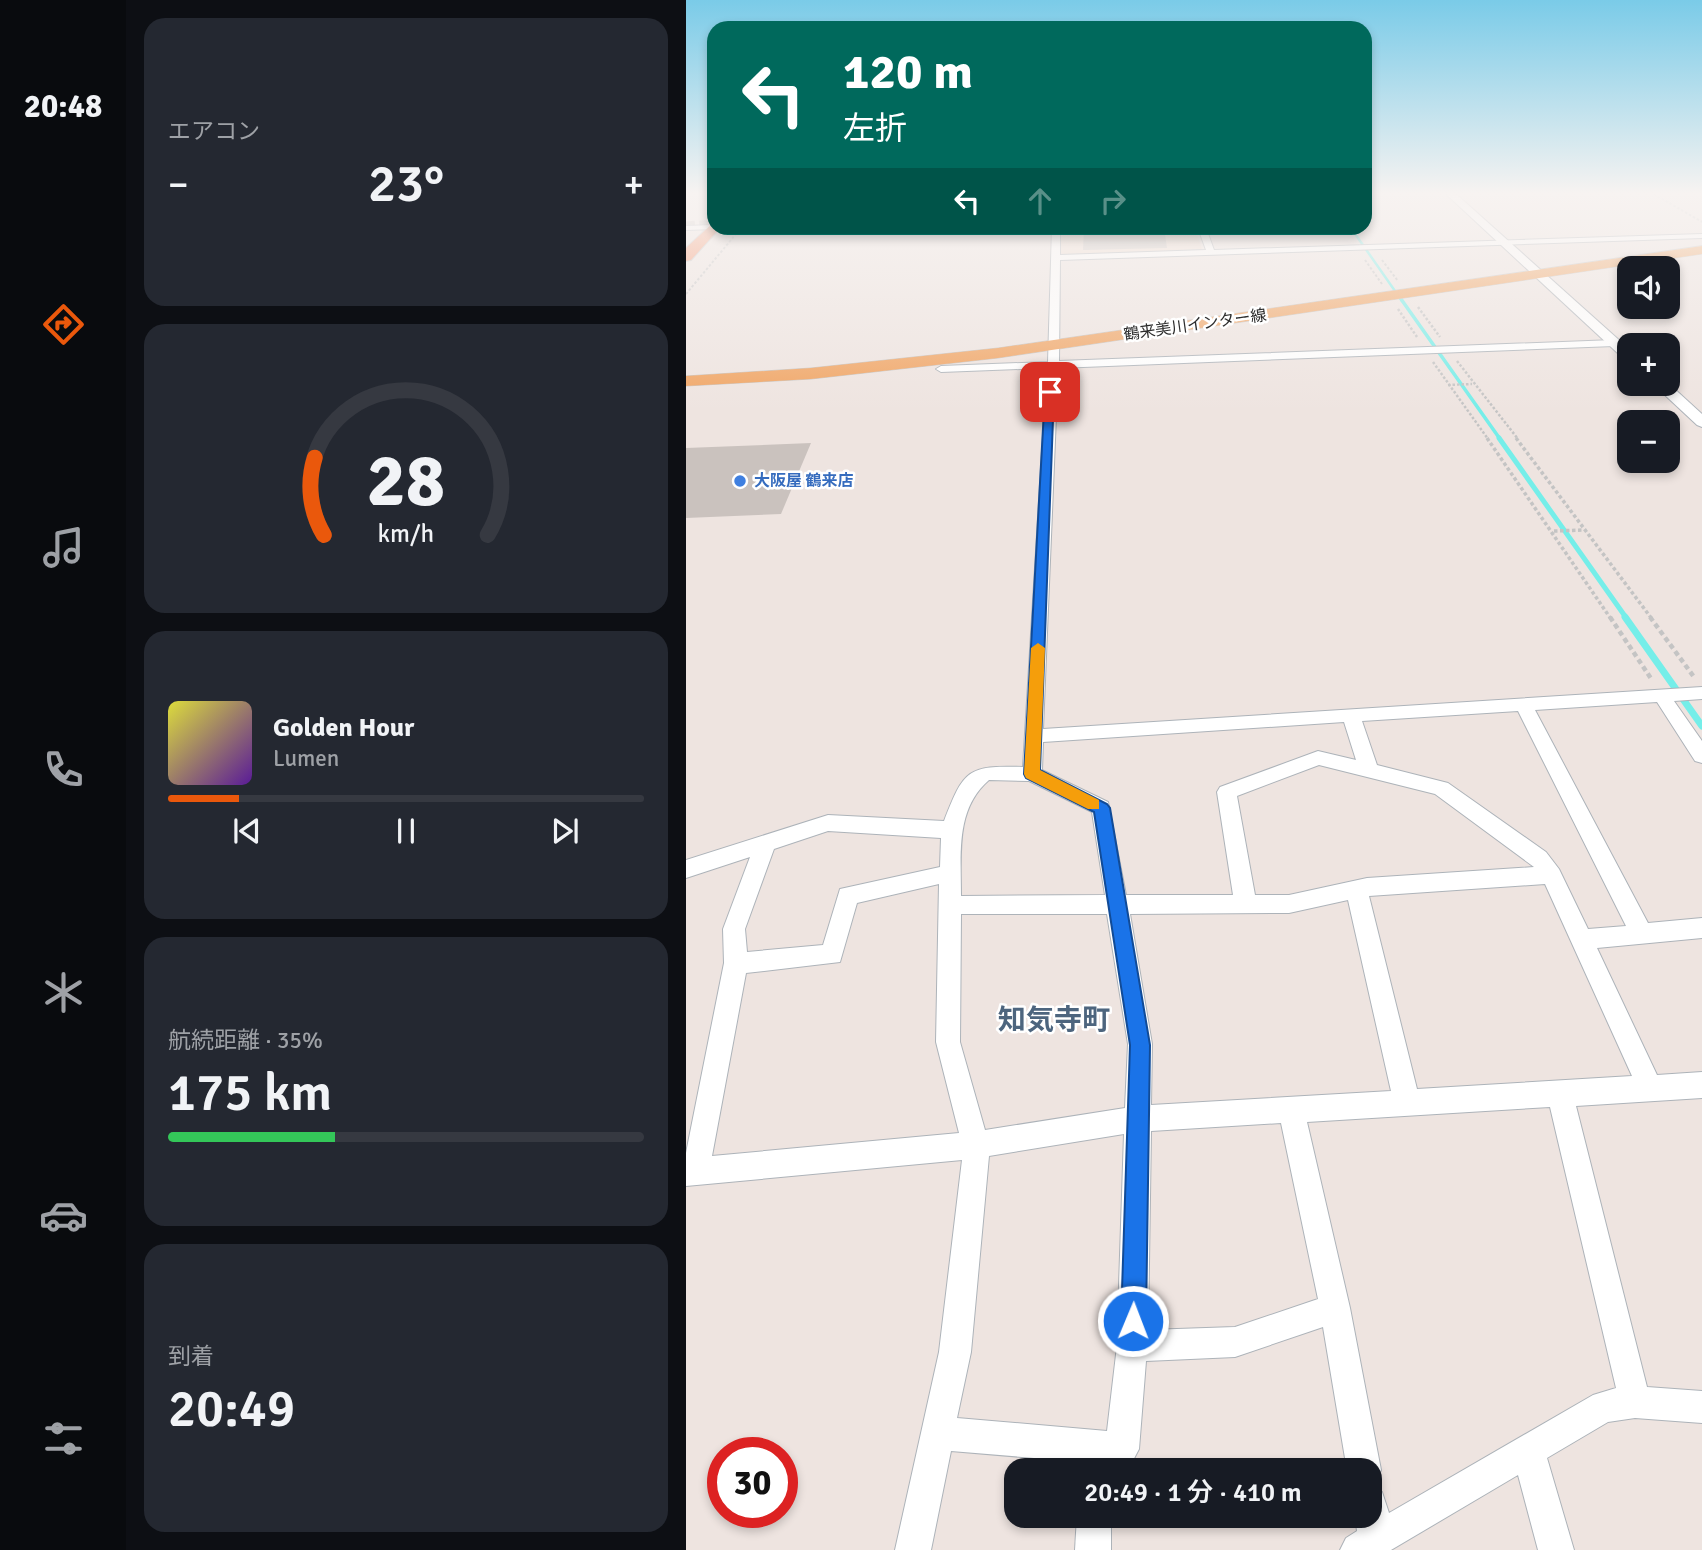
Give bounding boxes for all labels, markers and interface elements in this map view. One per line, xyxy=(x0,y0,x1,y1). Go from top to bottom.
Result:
text: 120 m xyxy=(843,42,973,102)
icon: left xyxy=(728,49,819,140)
text: 20:48 xyxy=(24,87,102,126)
text: 左折 xyxy=(843,109,907,148)
text: エアコン xyxy=(168,117,260,146)
text: 23° xyxy=(368,152,444,216)
text: − xyxy=(168,161,189,208)
text: + xyxy=(623,161,644,208)
icon: left xyxy=(948,182,986,220)
icon: ahead xyxy=(1021,182,1059,220)
icon: right xyxy=(1094,182,1132,220)
map controls xyxy=(1617,256,1680,473)
button: sound xyxy=(1617,256,1680,319)
icon: directions xyxy=(39,300,88,349)
street label: 鶴来美川インター線 xyxy=(1122,305,1268,345)
button: + xyxy=(1617,333,1680,396)
pin xyxy=(1020,362,1080,422)
icon: arrive xyxy=(1031,373,1069,411)
button: − xyxy=(1617,410,1680,473)
text: 28 xyxy=(367,437,445,526)
place label: 大阪屋 鶴来店 xyxy=(754,471,854,491)
marker: 大阪屋 鶴来店 xyxy=(732,473,748,489)
text: km/h xyxy=(378,517,434,548)
icon: music xyxy=(39,523,88,572)
text: Golden Hour xyxy=(273,712,414,744)
text: Lumen xyxy=(273,744,339,773)
icon: phone xyxy=(39,745,88,794)
icon: previous xyxy=(228,812,266,850)
icon: pause xyxy=(387,812,425,850)
icon: next xyxy=(546,812,584,850)
icon: climate xyxy=(39,968,88,1017)
district label: 知気寺町 xyxy=(998,1003,1110,1037)
text: 航続距離 · 35% xyxy=(168,1026,323,1055)
text: 175 km xyxy=(168,1061,332,1125)
icon: car xyxy=(39,1191,88,1240)
position arrow xyxy=(1096,1284,1170,1358)
text: 到着 xyxy=(168,1342,214,1371)
text: 20:49 xyxy=(168,1377,295,1441)
icon: filters xyxy=(39,1414,88,1463)
speed limit sign: 30 xyxy=(707,1437,798,1528)
text: 20:49 · 1 分 · 410 m xyxy=(1084,1477,1302,1509)

